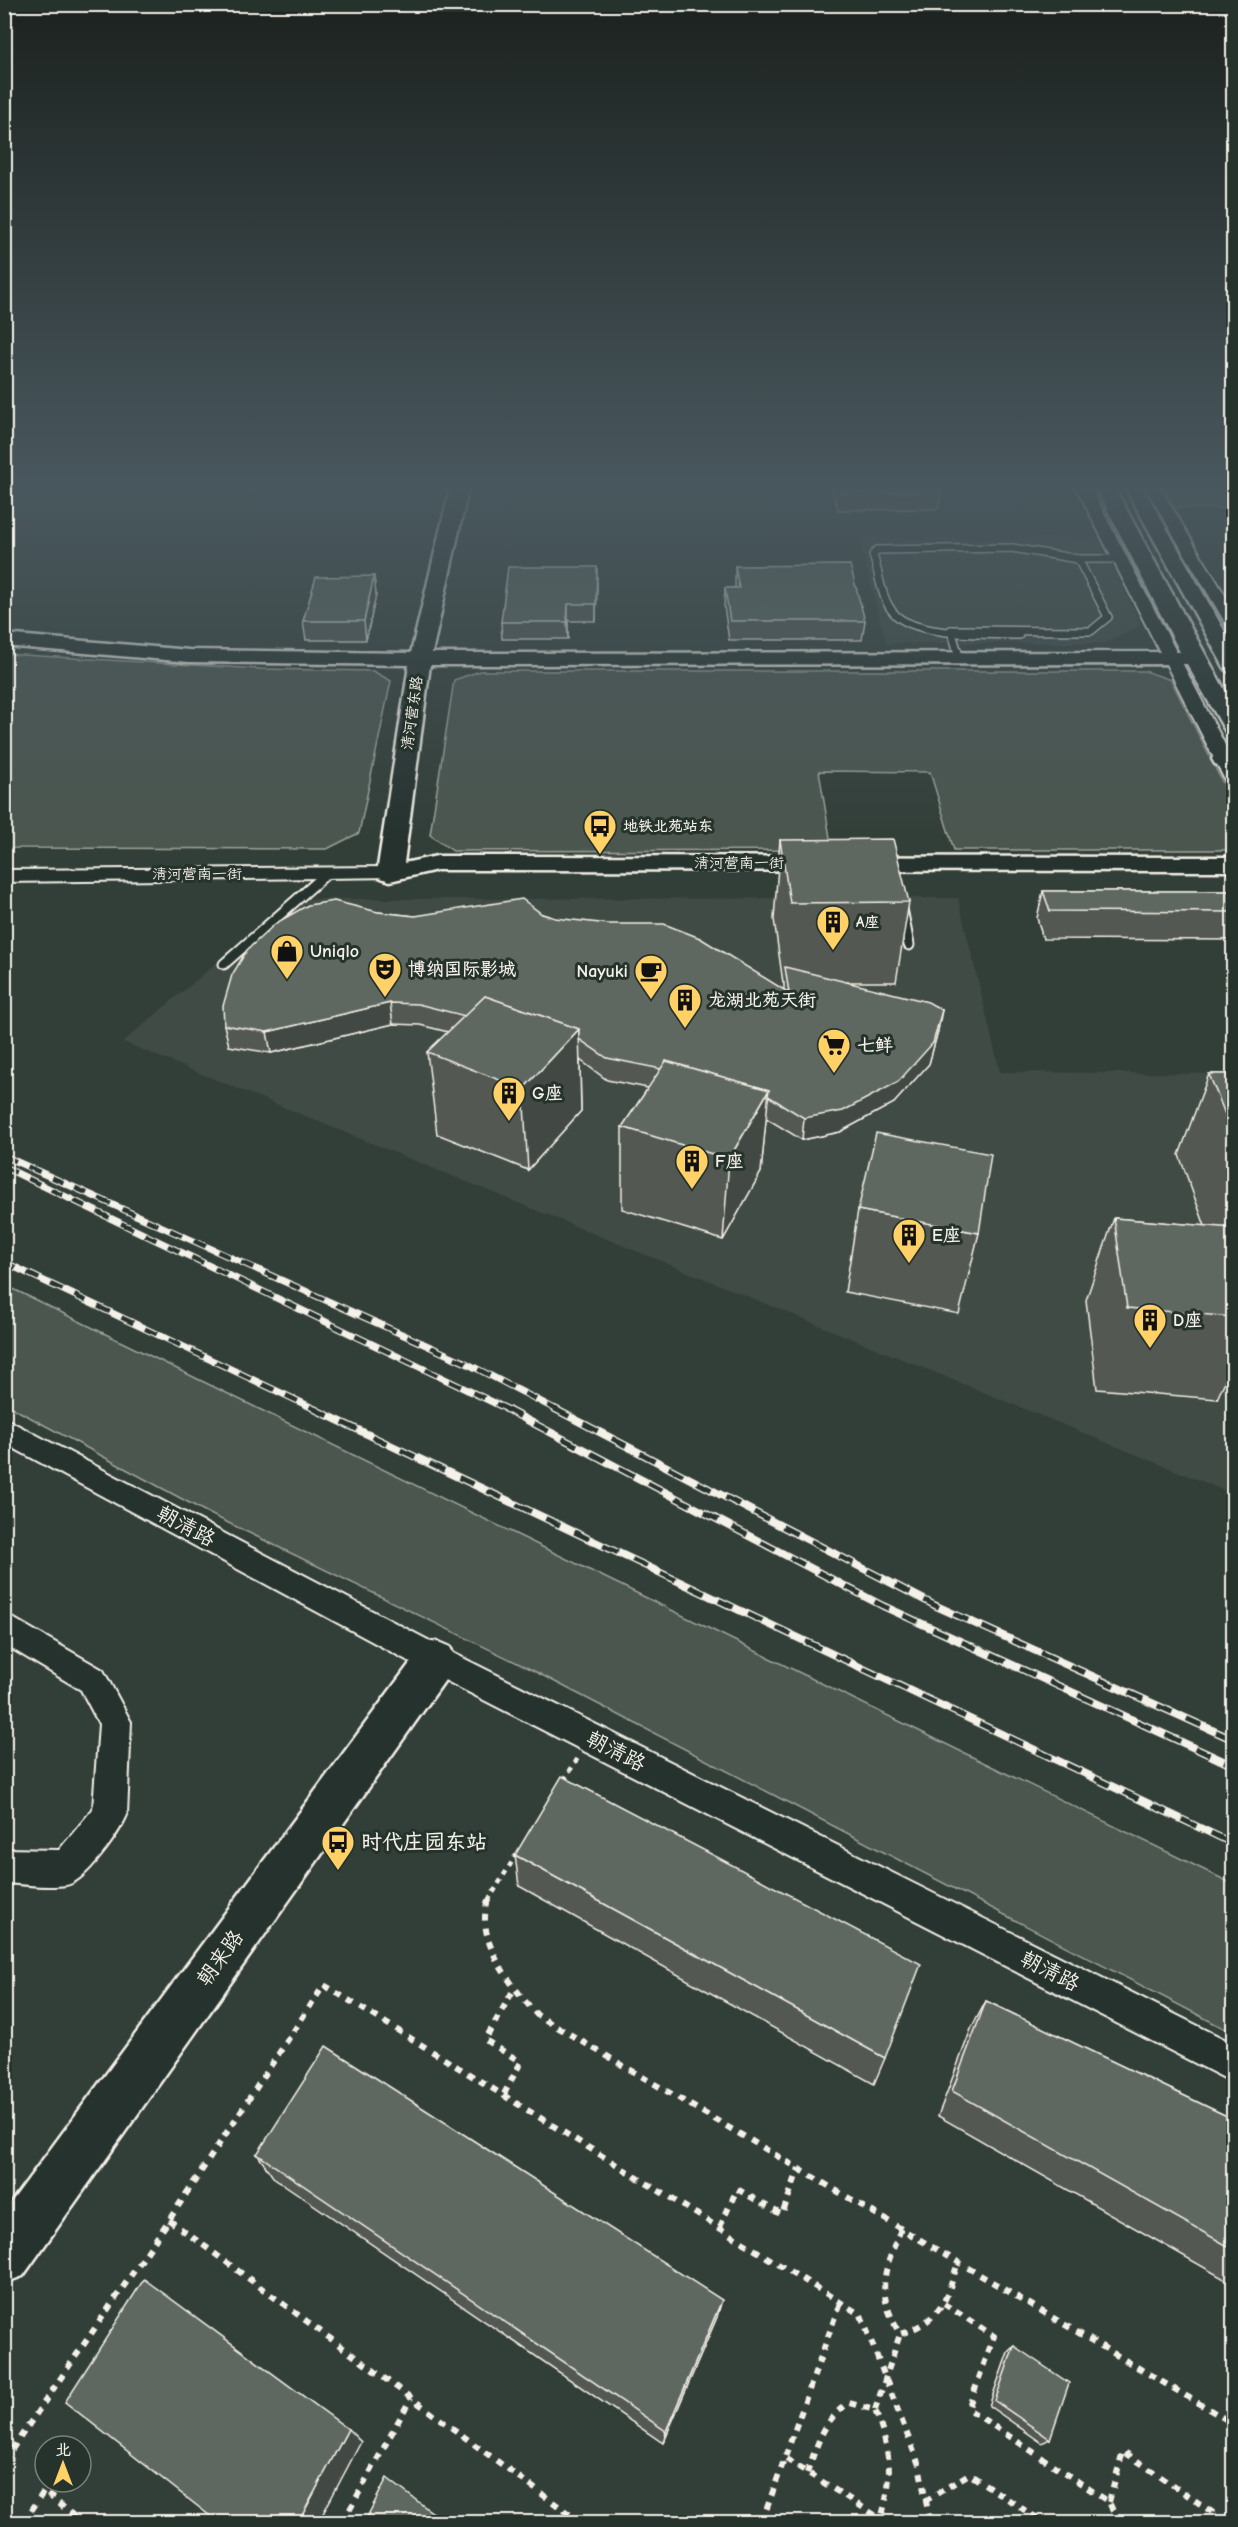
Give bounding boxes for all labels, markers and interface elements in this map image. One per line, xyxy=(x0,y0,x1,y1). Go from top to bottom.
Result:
street label: 清河营东路 xyxy=(398,675,426,751)
bus stop icon: 地铁北苑站东 xyxy=(582,808,618,855)
place label: 地铁北苑站东 xyxy=(623,817,713,835)
street label: 清河营南一街 xyxy=(694,854,784,872)
street label: 清河营南一街 xyxy=(152,865,242,883)
building icon: A座 xyxy=(815,904,851,951)
place label: A座 xyxy=(856,913,879,931)
shop icon: Uniqlo xyxy=(269,933,305,980)
place label: Uniqlo xyxy=(310,941,359,962)
theatre icon: 博纳国际影城 xyxy=(367,951,403,998)
cafe icon: Nayuki xyxy=(633,953,669,1000)
place label: 博纳国际影城 xyxy=(408,959,516,980)
place label: Nayuki xyxy=(576,961,628,982)
building icon: 龙湖北苑天街 xyxy=(667,982,703,1029)
place label: 龙湖北苑天街 xyxy=(708,990,816,1011)
supermarket icon: 七鲜 xyxy=(816,1027,852,1074)
place label: 七鲜 xyxy=(857,1035,893,1056)
building icon: G座 xyxy=(491,1075,527,1122)
place label: G座 xyxy=(532,1083,563,1104)
building icon: F座 xyxy=(674,1143,710,1190)
place label: F座 xyxy=(715,1151,743,1172)
building icon: E座 xyxy=(891,1217,927,1264)
place label: E座 xyxy=(932,1225,961,1246)
building icon: D座 xyxy=(1132,1302,1168,1349)
place label: D座 xyxy=(1173,1310,1202,1331)
street label: 朝清路 xyxy=(153,1501,219,1551)
street label: 朝清路 xyxy=(582,1726,650,1776)
bus stop icon: 时代庄园东站 xyxy=(320,1824,356,1871)
place label: 时代庄园东站 xyxy=(361,1830,487,1854)
street label: 朝来路 xyxy=(192,1925,248,1991)
street label: 朝清路 xyxy=(1016,1946,1084,1996)
north arrow xyxy=(33,2434,93,2494)
text: 北 xyxy=(55,2441,71,2459)

